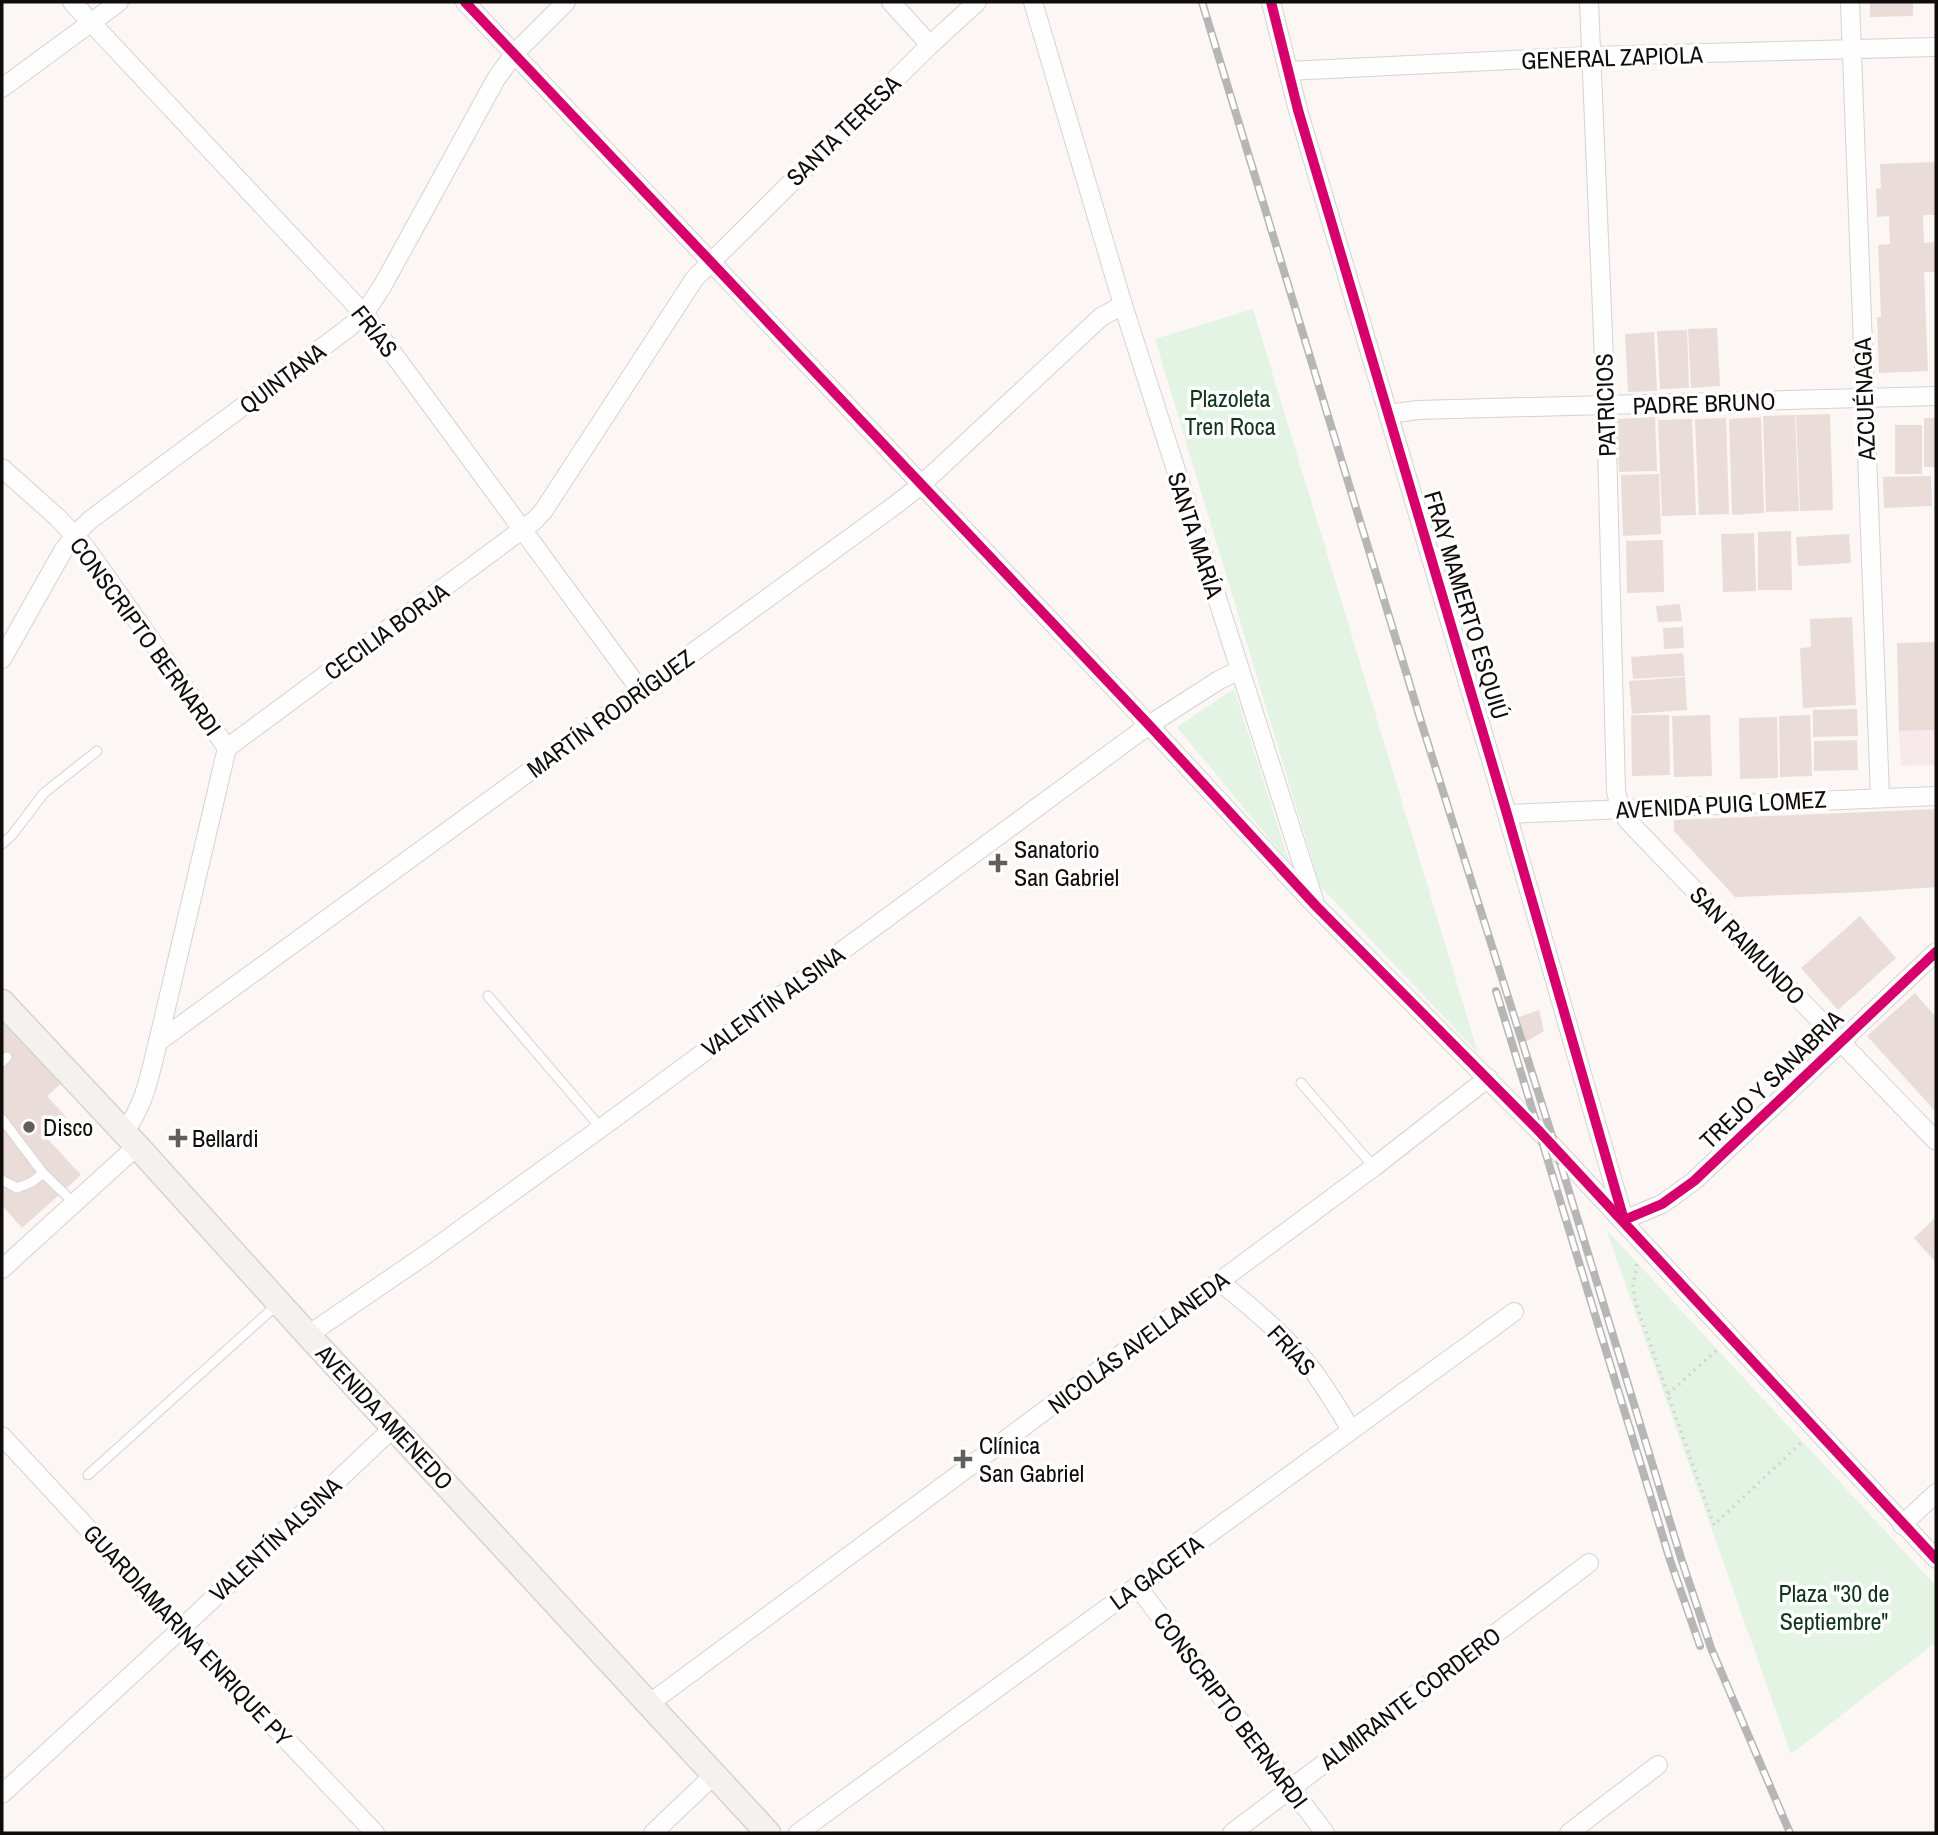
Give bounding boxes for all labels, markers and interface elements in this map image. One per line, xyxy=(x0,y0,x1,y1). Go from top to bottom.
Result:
street label: GENERAL ZAPIOLA xyxy=(1521,38,1704,76)
street label: SANTA TERESA xyxy=(779,67,908,193)
street label: FRÍAS xyxy=(345,298,405,364)
street label: QUINTANA xyxy=(232,335,332,421)
street label: AZCUÉNAGA xyxy=(1846,336,1882,462)
street label: PATRICIOS xyxy=(1587,353,1623,457)
park label: Plazoleta Tren Roca xyxy=(1184,382,1276,442)
street label: PADRE BRUNO xyxy=(1632,385,1776,421)
street label: SANTA MARÍA xyxy=(1161,468,1232,603)
street label: FRAY MAMERTO ESQUIÚ xyxy=(1417,487,1517,723)
street label: CONSCRIPTO BERNARDI xyxy=(63,530,229,742)
street label: CECILIA BORJA xyxy=(317,574,455,687)
street label: MARTÍN RODRÍGUEZ xyxy=(520,642,700,784)
street label: AVENIDA PUIG LOMEZ xyxy=(1614,783,1827,826)
place label: Sanatorio San Gabriel xyxy=(1014,833,1119,893)
marker: Sanatorio San Gabriel xyxy=(988,853,1008,873)
street label: SAN RAIMUNDO xyxy=(1683,879,1813,1011)
street label: VALENTÍN ALSINA xyxy=(695,938,852,1064)
street label: TREJO Y SANABRIA xyxy=(1692,1002,1850,1156)
place label: Disco xyxy=(43,1111,93,1143)
marker: Disco xyxy=(21,1119,37,1135)
place label: Bellardi xyxy=(192,1122,259,1154)
marker: Bellardi xyxy=(170,1130,186,1146)
street label: NICOLÁS AVELLANEDA xyxy=(1041,1263,1236,1421)
street label: FRÍAS xyxy=(1261,1318,1323,1382)
street label: AVENIDA AMENEDO xyxy=(309,1337,461,1497)
place label: Clínica San Gabriel xyxy=(979,1429,1084,1489)
marker: Clínica San Gabriel xyxy=(953,1449,973,1469)
street label: VALENTÍN ALSINA xyxy=(202,1469,348,1608)
street label: GUARDIAMARINA ENRIQUE PY xyxy=(77,1517,299,1753)
street label: LA GACETA xyxy=(1103,1527,1210,1617)
park label: Plaza "30 de Septiembre" xyxy=(1779,1577,1889,1637)
street label: CONSCRIPTO BERNARDI xyxy=(1147,1605,1315,1815)
street label: ALMIRANTE CORDERO xyxy=(1312,1619,1507,1777)

